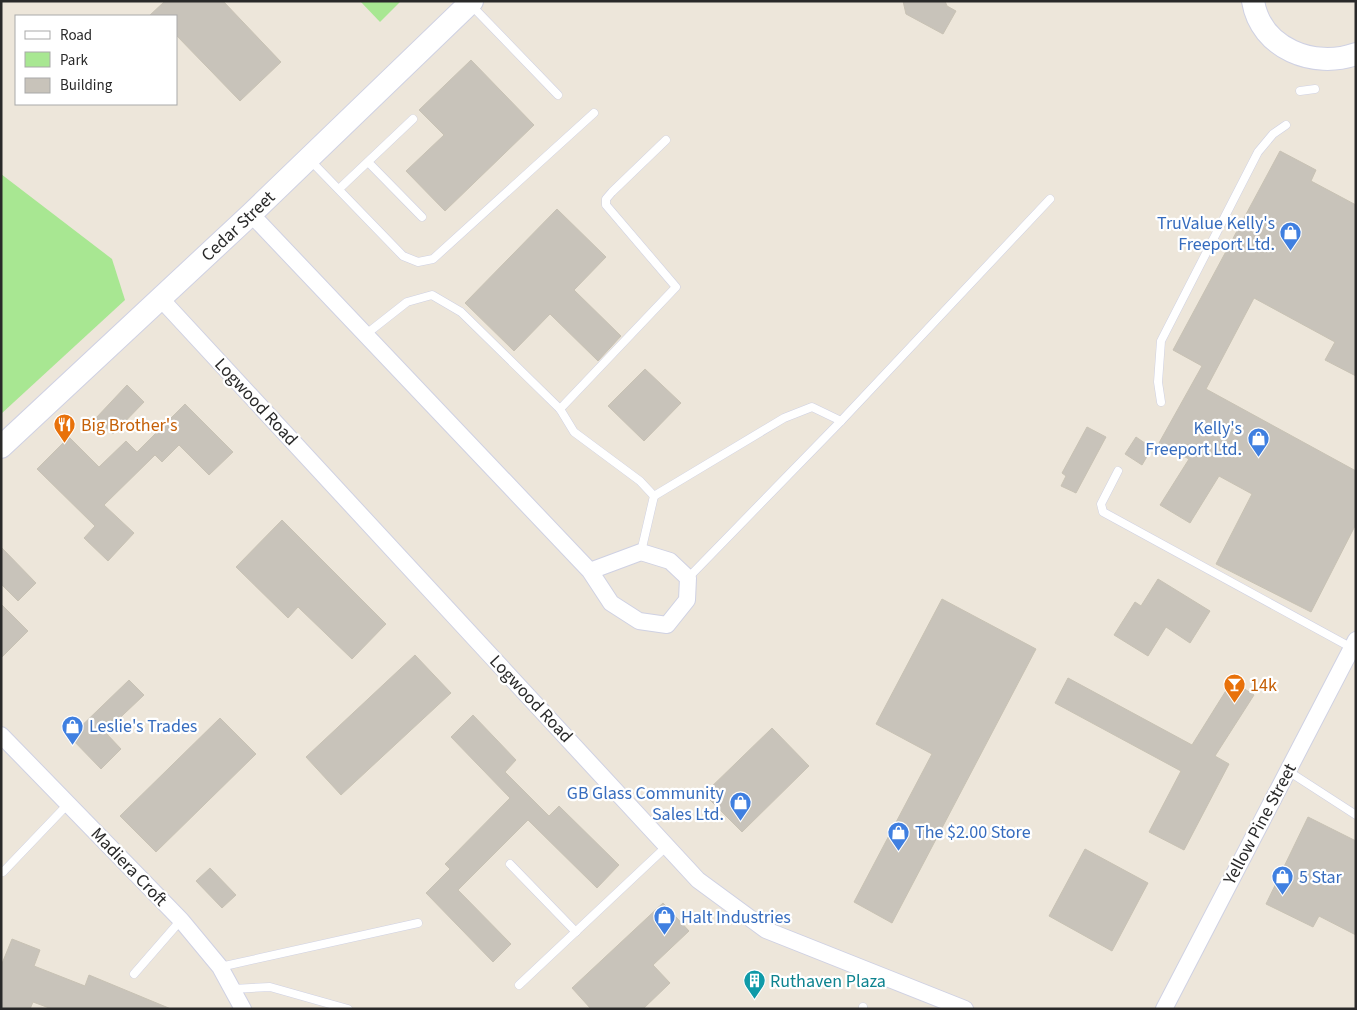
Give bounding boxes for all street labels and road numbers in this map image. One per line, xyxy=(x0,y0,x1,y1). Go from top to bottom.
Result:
street label: Cedar Street xyxy=(195,185,280,267)
street label: Logwood Road xyxy=(209,353,303,451)
street label: Logwood Road xyxy=(484,650,578,748)
street label: Yellow Pine Street xyxy=(1217,759,1303,890)
street label: Madiera Croft xyxy=(85,822,173,912)

